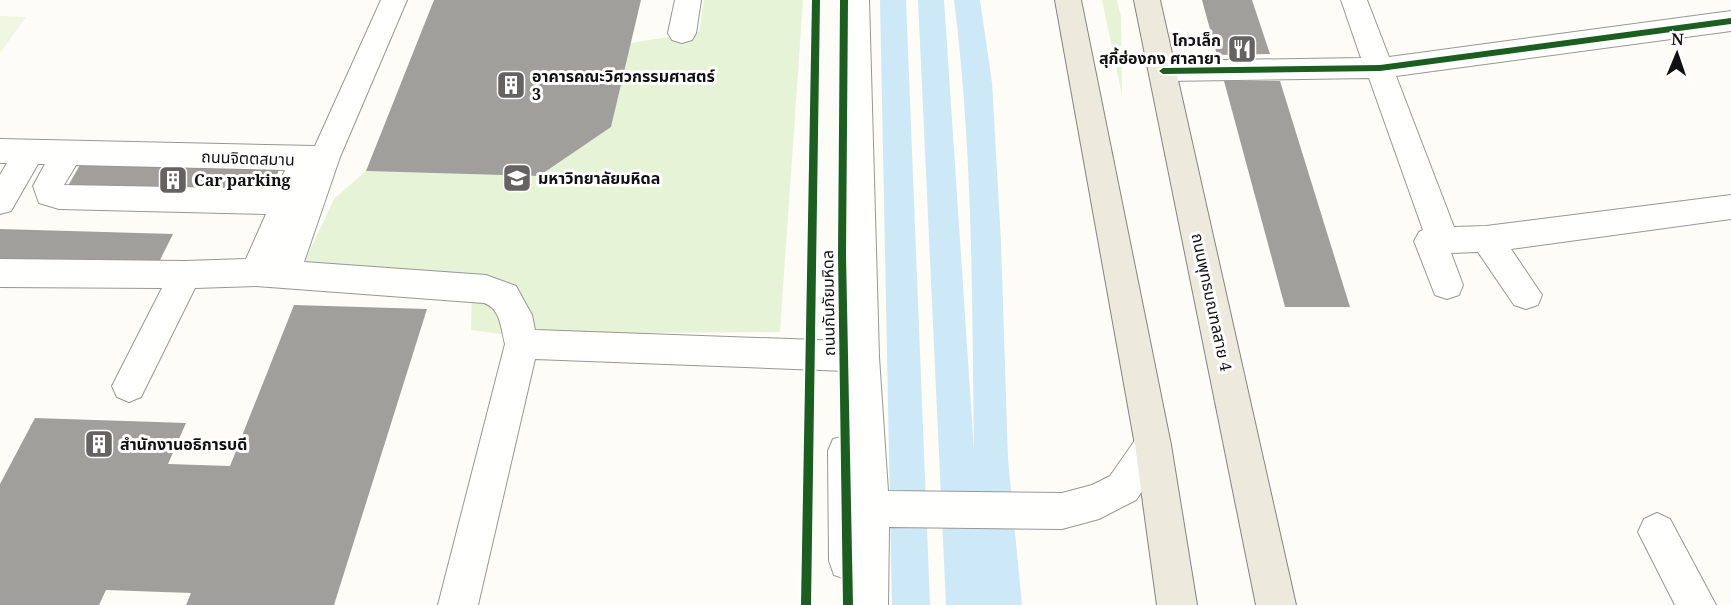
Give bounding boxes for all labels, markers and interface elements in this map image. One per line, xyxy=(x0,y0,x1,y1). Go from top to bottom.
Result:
north arrow xyxy=(1647,24,1707,84)
text: N xyxy=(1671,28,1685,50)
place label: โกวเล็ก สุกี้ฮ่องกง ศาลายา xyxy=(1099,29,1221,69)
restaurant icon: โกวเล็ก สุกี้ฮ่องกง ศาลายา xyxy=(1226,33,1258,65)
place label: อาคารคณะวิศวกรรมศาสตร์ 3 xyxy=(532,65,715,105)
building icon: อาคารคณะวิศวกรรมศาสตร์ 3 xyxy=(495,69,527,101)
street label: ถนนจิตตสมาน xyxy=(201,145,295,171)
school or university icon: มหาวิทยาลัยมหิดล xyxy=(501,162,533,194)
building icon: Car parking xyxy=(157,164,189,196)
place label: มหาวิทยาลัยมหิดล xyxy=(538,167,660,189)
place label: Car parking xyxy=(194,169,291,191)
street label: ถนนพุทธมณฑลสาย 4 xyxy=(1187,231,1237,373)
street label: ถนนกันภัยมหิดล xyxy=(816,250,840,356)
building icon: สำนักงานอธิการบดี xyxy=(83,428,115,460)
place label: สำนักงานอธิการบดี xyxy=(120,433,247,455)

